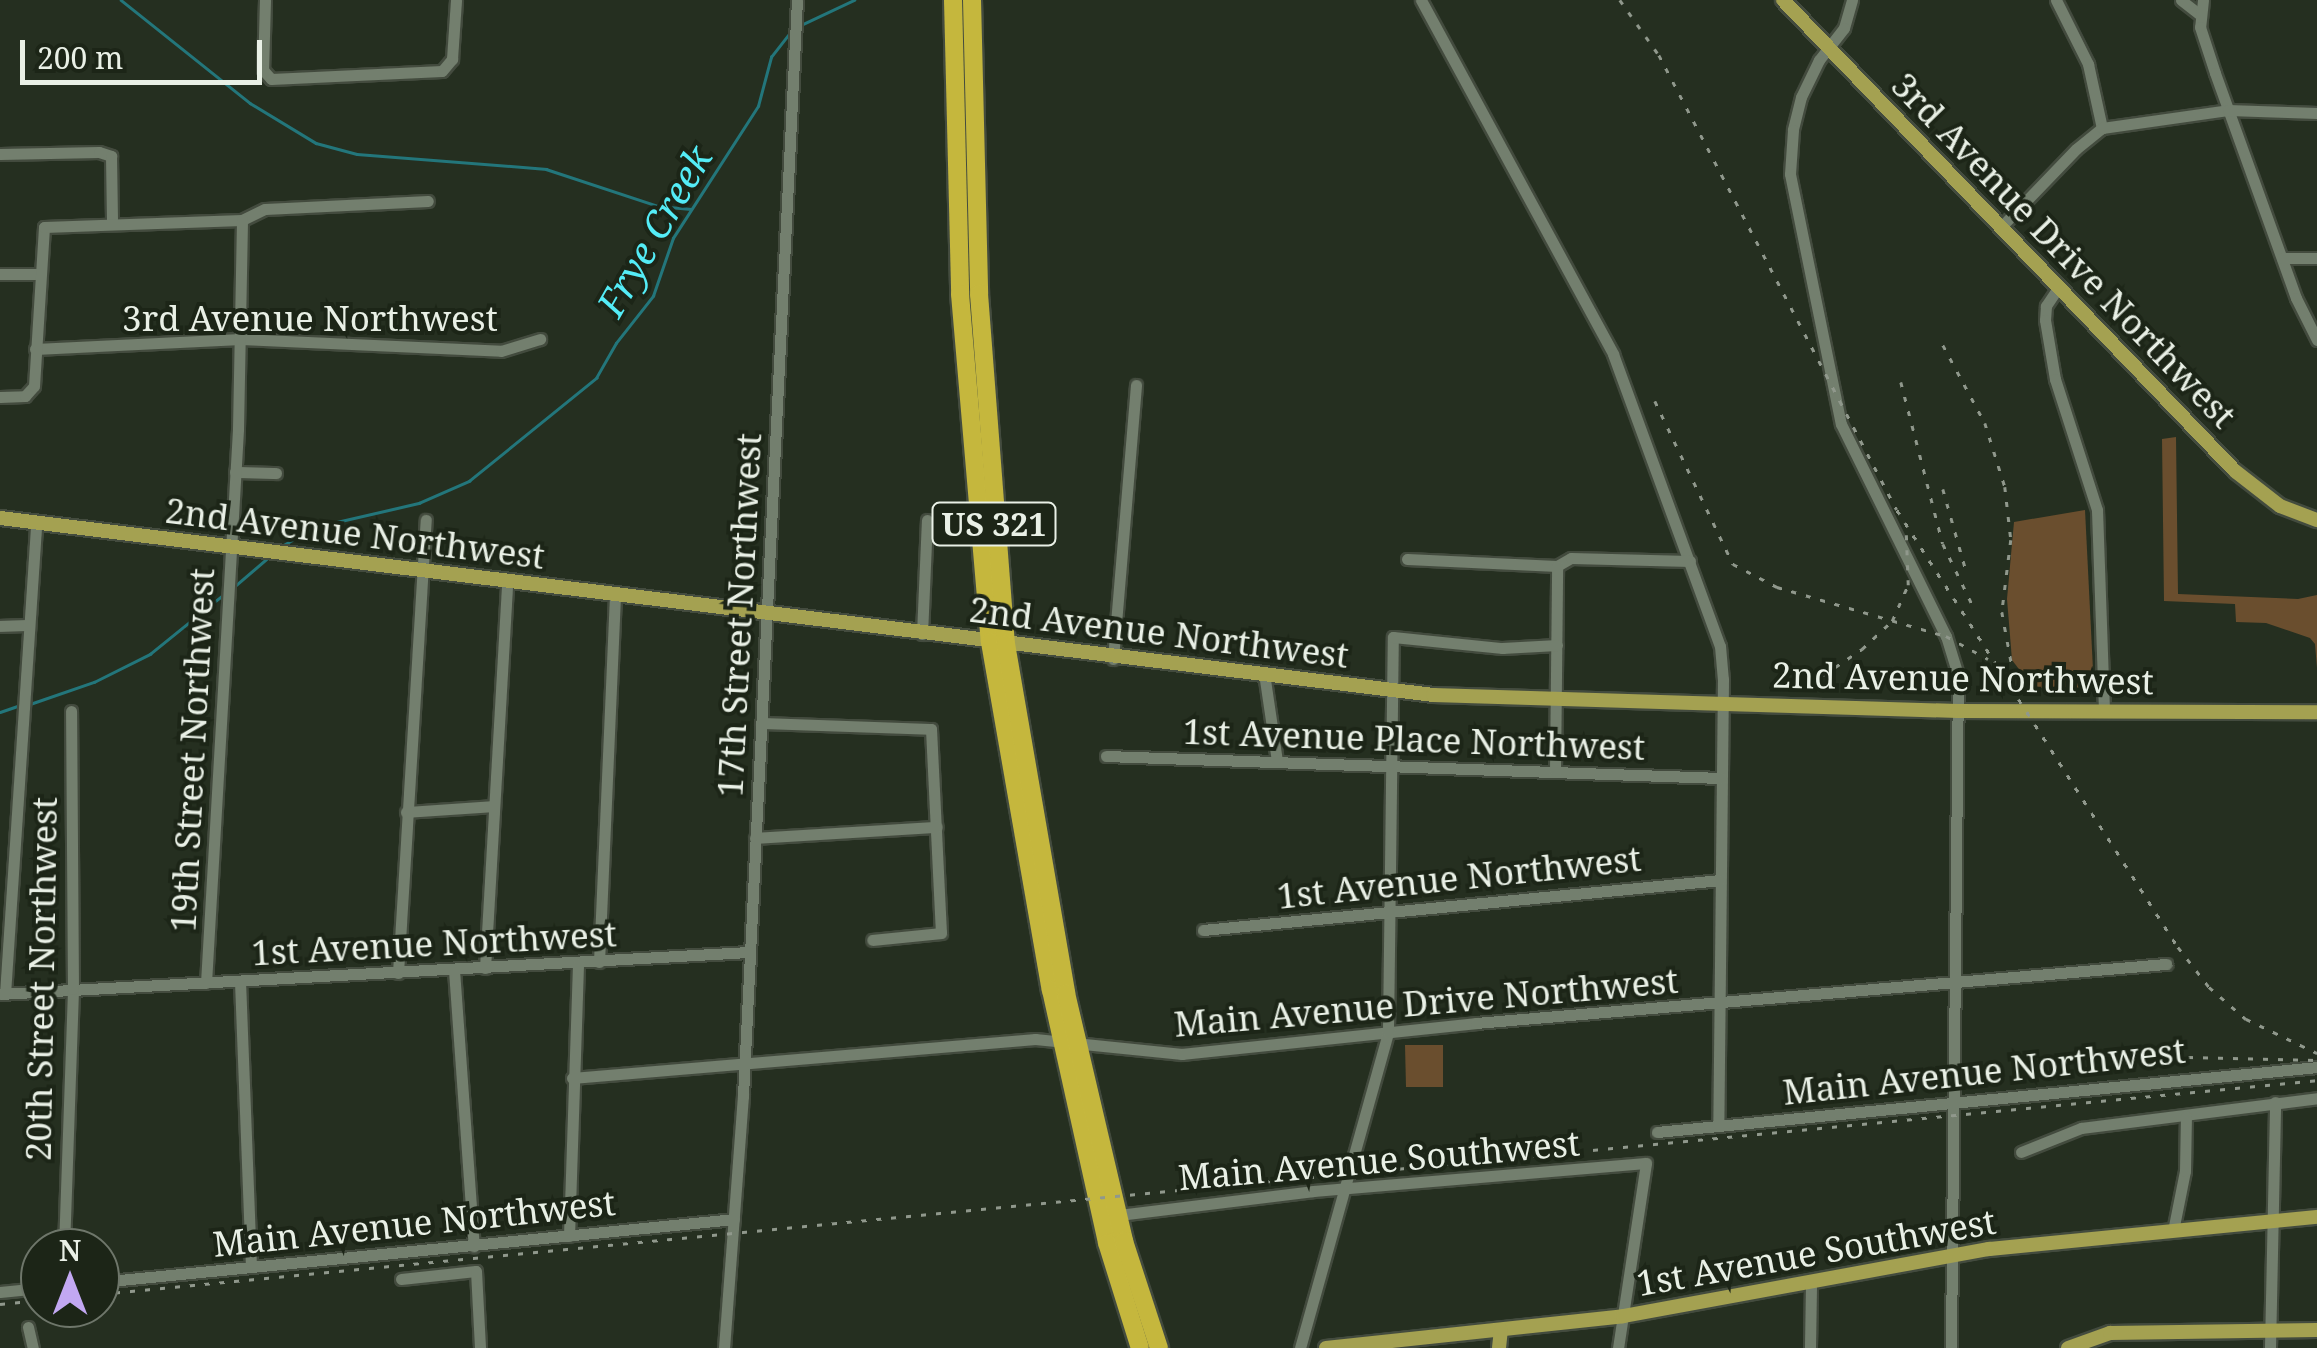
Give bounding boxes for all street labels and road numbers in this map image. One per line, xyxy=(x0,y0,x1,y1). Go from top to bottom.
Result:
street label: 3rd Avenue Drive Northwest xyxy=(1883,64,2245,436)
street label: 3rd Avenue Northwest xyxy=(122,297,498,339)
street label: 17th Street Northwest xyxy=(708,432,770,798)
street label: 2nd Avenue Northwest xyxy=(163,489,547,577)
road number: US 321 xyxy=(932,497,1056,551)
street label: 19th Street Northwest xyxy=(161,567,223,933)
street label: 2nd Avenue Northwest xyxy=(967,588,1351,676)
street label: 2nd Avenue Northwest xyxy=(1772,654,2154,702)
street label: 1st Avenue Place Northwest xyxy=(1182,710,1646,768)
street label: 20th Street Northwest xyxy=(17,796,65,1162)
street label: 1st Avenue Northwest xyxy=(1275,837,1643,917)
street label: 1st Avenue Northwest xyxy=(250,912,618,974)
street label: Main Avenue Drive Northwest xyxy=(1172,959,1680,1045)
street label: Main Avenue Northwest xyxy=(1781,1029,2187,1113)
street label: Main Avenue Southwest xyxy=(1177,1122,1581,1198)
street label: Main Avenue Northwest xyxy=(211,1181,617,1265)
street label: 1st Avenue Southwest xyxy=(1633,1200,1999,1304)

